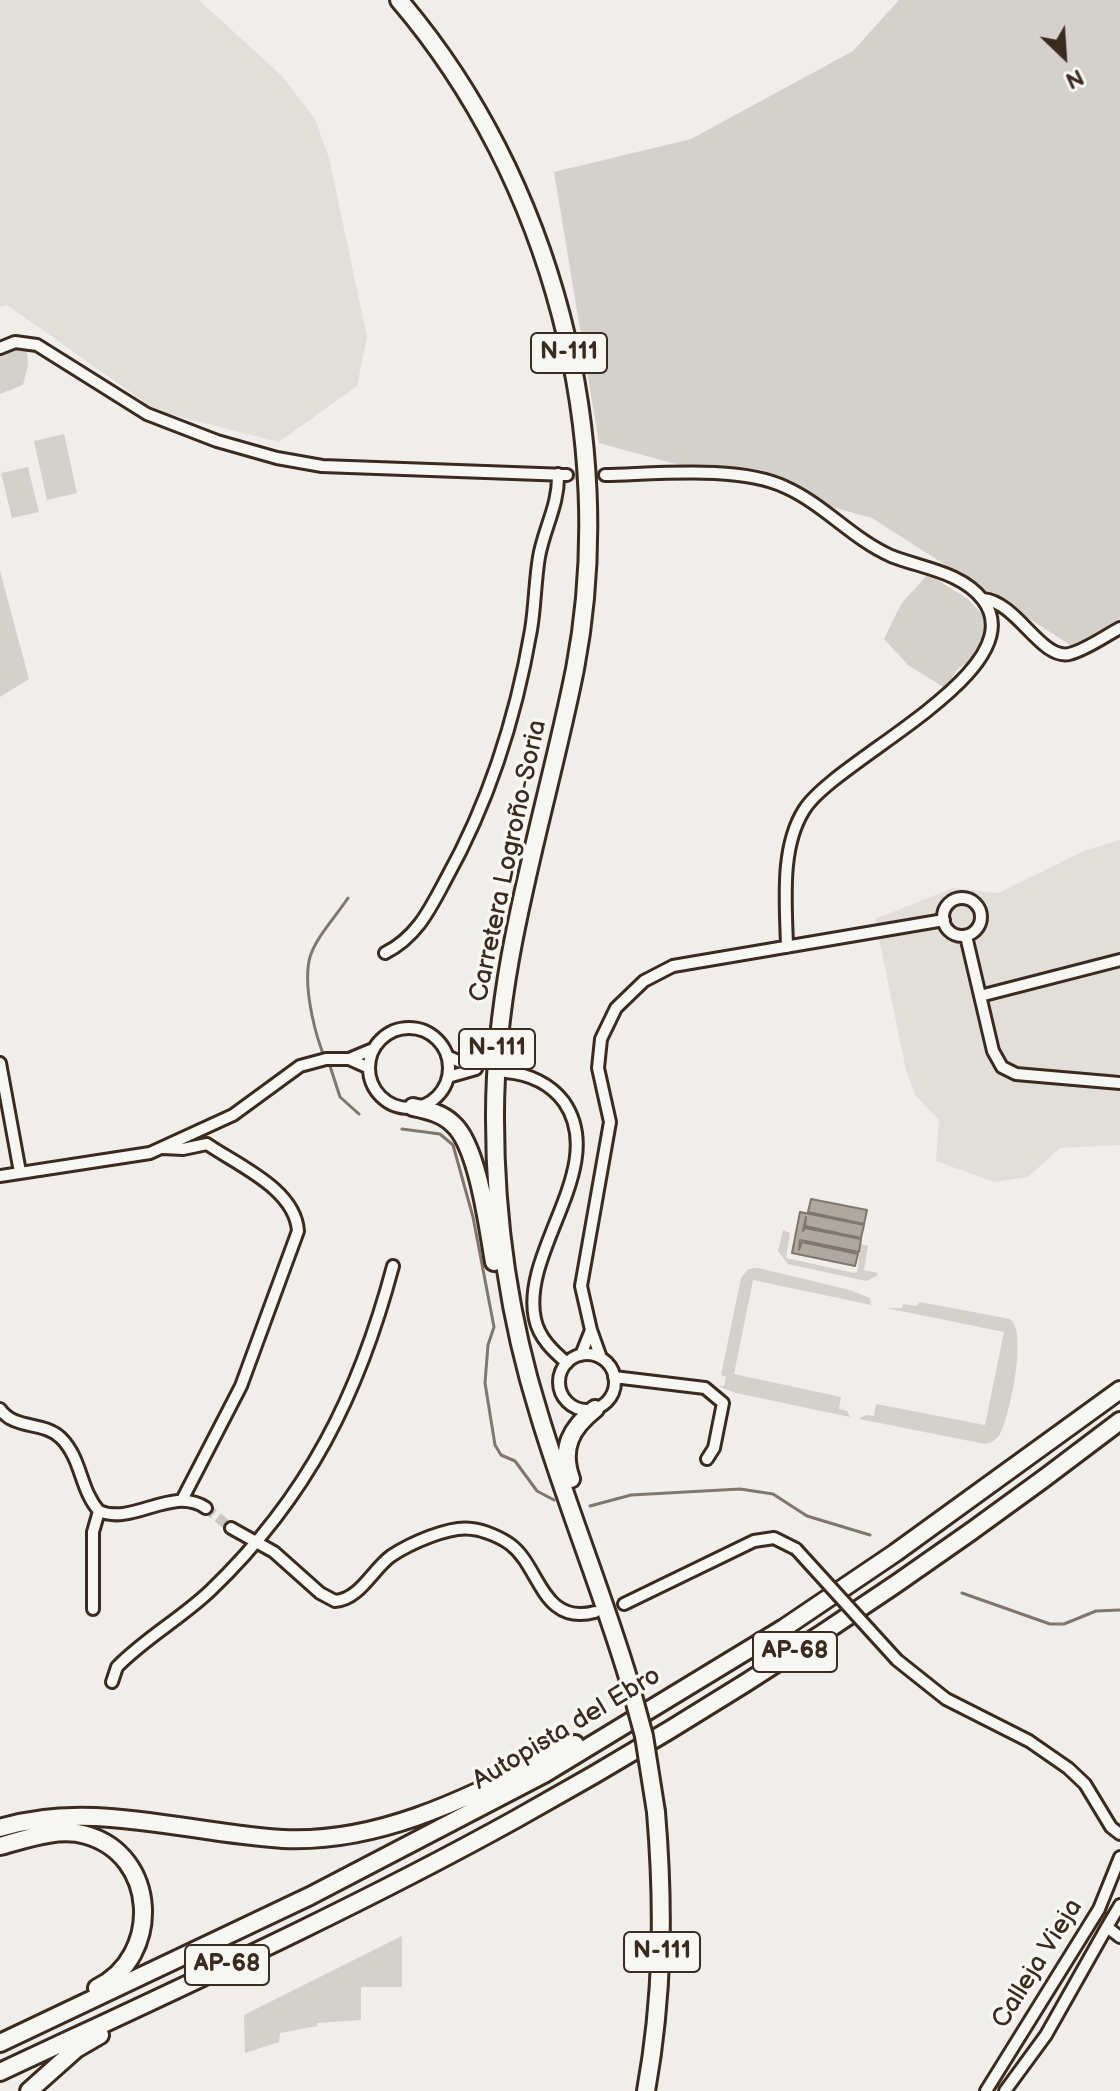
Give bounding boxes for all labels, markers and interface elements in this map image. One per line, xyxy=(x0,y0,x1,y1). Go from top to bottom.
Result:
north arrow xyxy=(1024,16,1104,96)
text: N xyxy=(1061,62,1088,94)
road number: N-111 xyxy=(531,333,607,373)
street label: Carretera Logroño-Soria xyxy=(464,717,554,1005)
road number: N-111 xyxy=(459,1029,535,1069)
road number: AP-68 xyxy=(753,1632,837,1672)
street label: Autopista del Ebro xyxy=(467,1661,667,1797)
street label: Calleja Vieja xyxy=(986,1894,1090,2034)
road number: N-111 xyxy=(624,1932,700,1972)
road number: AP-68 xyxy=(185,1945,269,1985)

